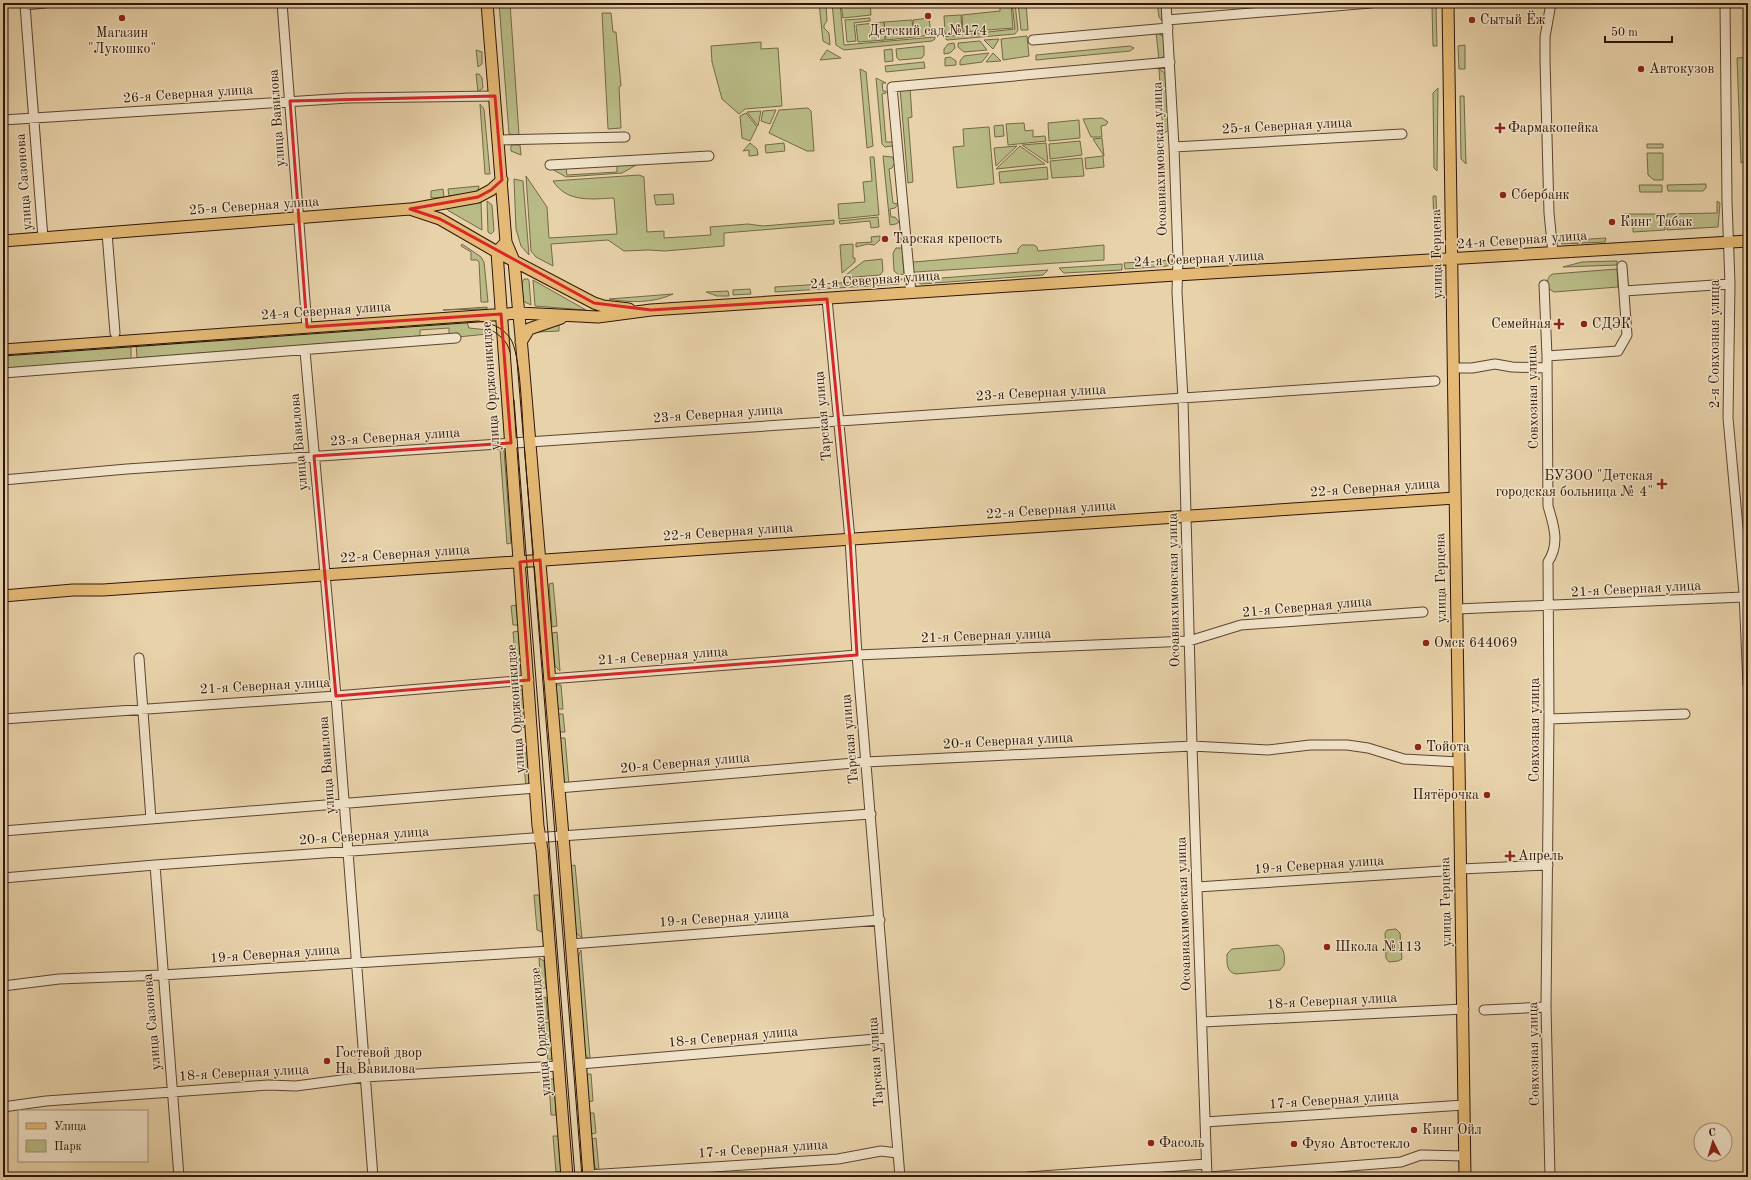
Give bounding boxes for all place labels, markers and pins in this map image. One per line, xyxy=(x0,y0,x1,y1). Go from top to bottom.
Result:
place label: Сытый Ёж xyxy=(1480,10,1546,27)
marker: Детский сад №174 xyxy=(923,11,933,21)
marker: Магазин "Лукошко" xyxy=(117,13,127,23)
marker: Сытый Ёж xyxy=(1467,15,1477,25)
place label: Детский сад №174 xyxy=(869,24,987,38)
place label: Магазин "Лукошко" xyxy=(88,26,156,56)
place label: Автокузов xyxy=(1649,62,1714,76)
marker: Автокузов xyxy=(1636,64,1646,74)
place label: Фармакопейка xyxy=(1508,121,1599,135)
marker: Фармакопейка xyxy=(1495,123,1505,133)
place label: Сбербанк xyxy=(1511,188,1570,202)
marker: Сбербанк xyxy=(1498,190,1508,200)
place label: Кинг Табак xyxy=(1620,215,1693,229)
marker: Кинг Табак xyxy=(1607,217,1617,227)
place label: Тарская крепость xyxy=(893,232,1003,246)
marker: Тарская крепость xyxy=(880,234,890,244)
place label: Семейная xyxy=(1491,317,1551,331)
place label: СДЭК xyxy=(1592,317,1631,331)
marker: Семейная xyxy=(1554,319,1564,329)
marker: СДЭК xyxy=(1579,319,1589,329)
place label: БУЗОО "Детская городская больница № 4" xyxy=(1496,469,1653,499)
marker: БУЗОО "Детская городская больница № 4" xyxy=(1656,478,1668,490)
place label: Омск 644069 xyxy=(1434,636,1518,650)
marker: Омск 644069 xyxy=(1421,638,1431,648)
place label: Тойота xyxy=(1426,740,1470,754)
marker: Тойота xyxy=(1413,742,1423,752)
place label: Пятёрочка xyxy=(1413,788,1479,802)
marker: Пятёрочка xyxy=(1482,790,1492,800)
place label: Апрель xyxy=(1518,849,1564,863)
marker: Апрель xyxy=(1505,851,1515,861)
place label: Школа №113 xyxy=(1335,940,1422,954)
marker: Школа №113 xyxy=(1322,942,1332,952)
place label: Гостевой двор На Вавилова xyxy=(335,1046,422,1076)
marker: Гостевой двор На Вавилова xyxy=(322,1056,332,1066)
place label: Кинг Ойл xyxy=(1422,1123,1482,1137)
marker: Кинг Ойл xyxy=(1409,1125,1419,1135)
place label: Фасоль xyxy=(1159,1136,1205,1150)
place label: Фуяо Автостекло xyxy=(1302,1137,1410,1151)
marker: Фасоль xyxy=(1146,1138,1156,1148)
marker: Фуяо Автостекло xyxy=(1289,1139,1299,1149)

